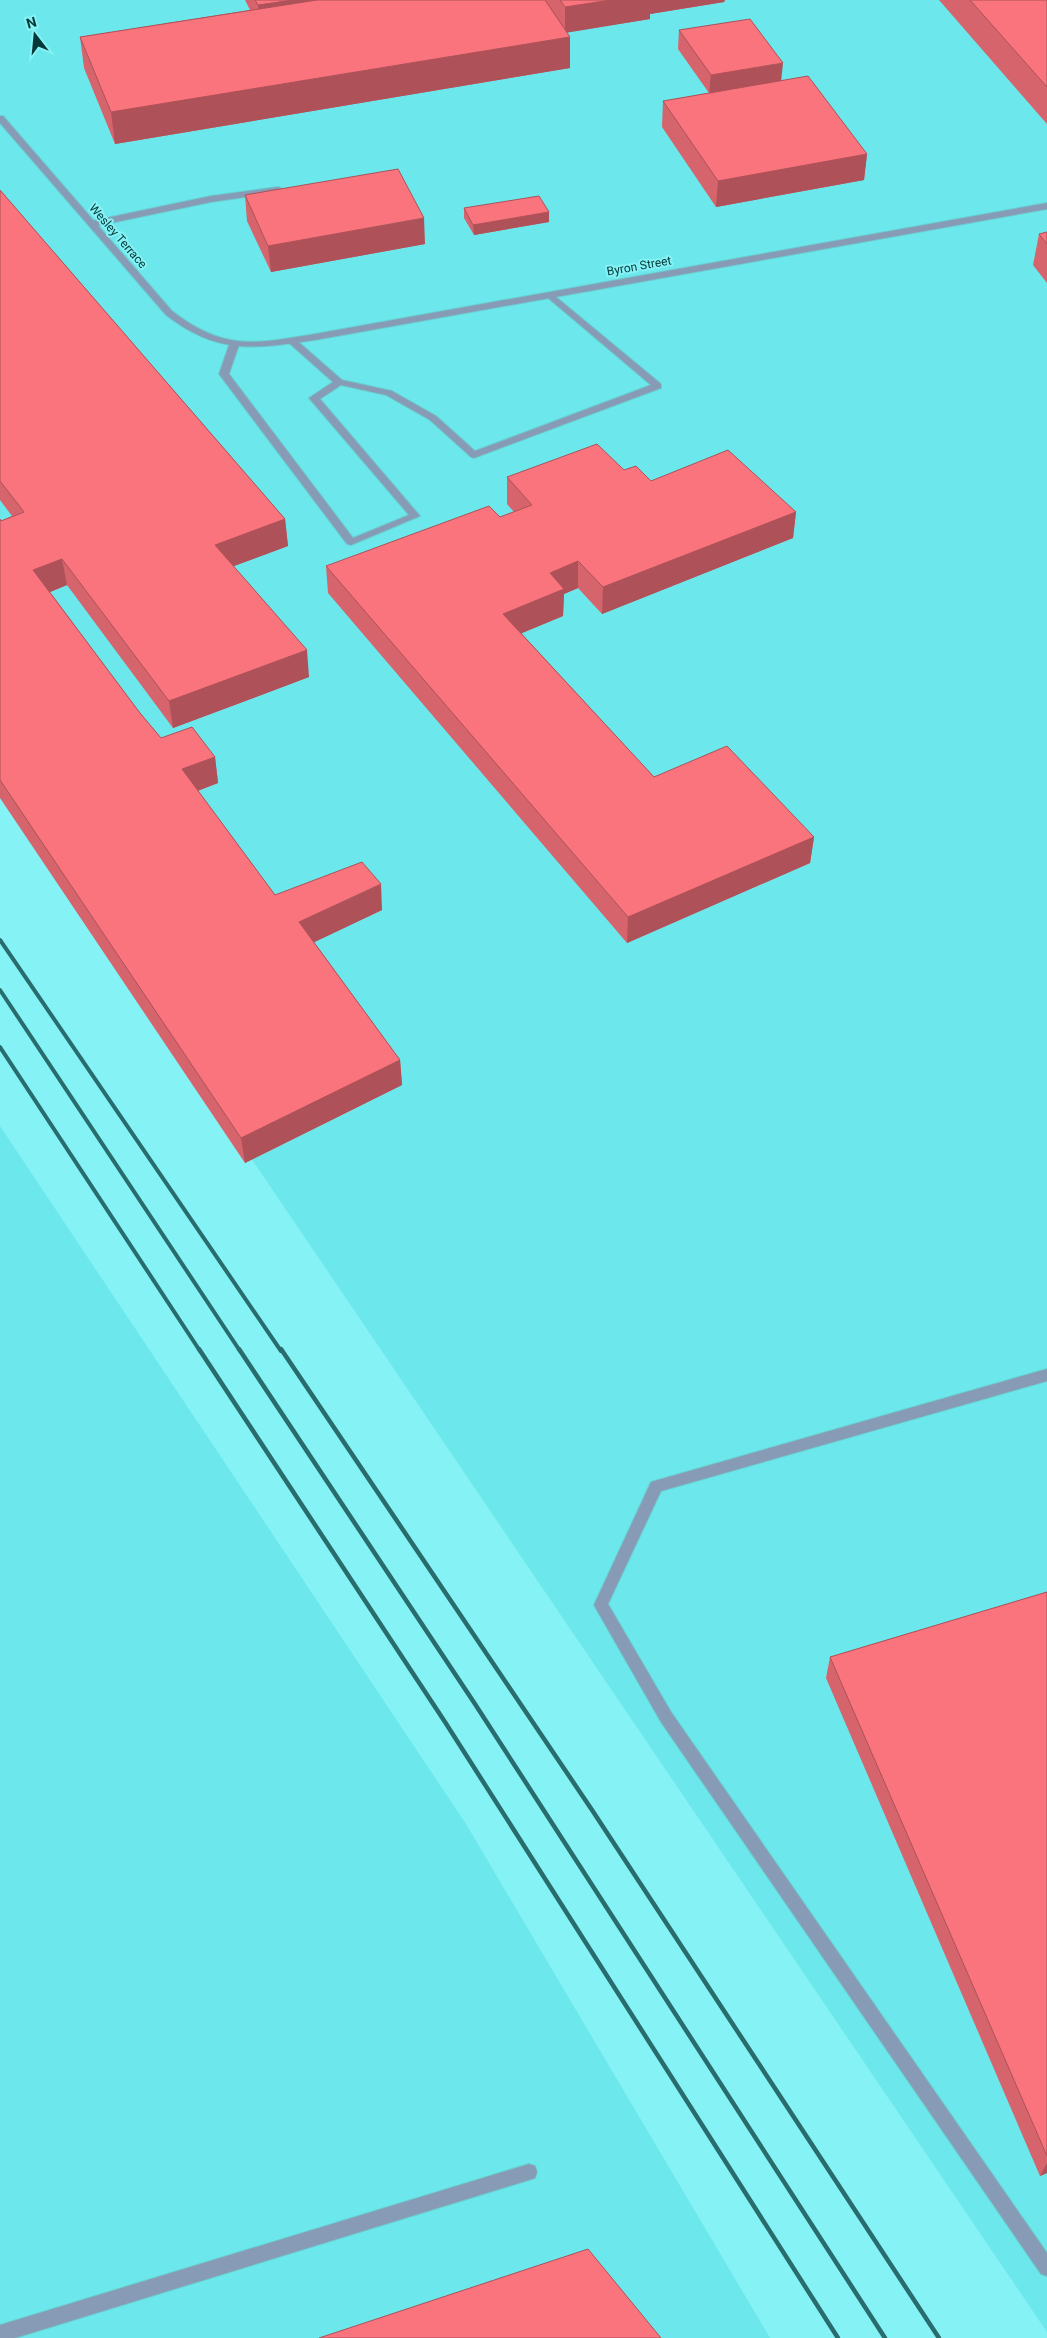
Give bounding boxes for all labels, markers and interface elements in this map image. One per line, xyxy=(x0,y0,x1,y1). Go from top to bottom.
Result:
north arrow xyxy=(10,10,60,60)
text: N xyxy=(24,13,38,32)
street label: Wesley Terrace xyxy=(86,201,150,271)
street label: Byron Street xyxy=(606,253,672,279)

